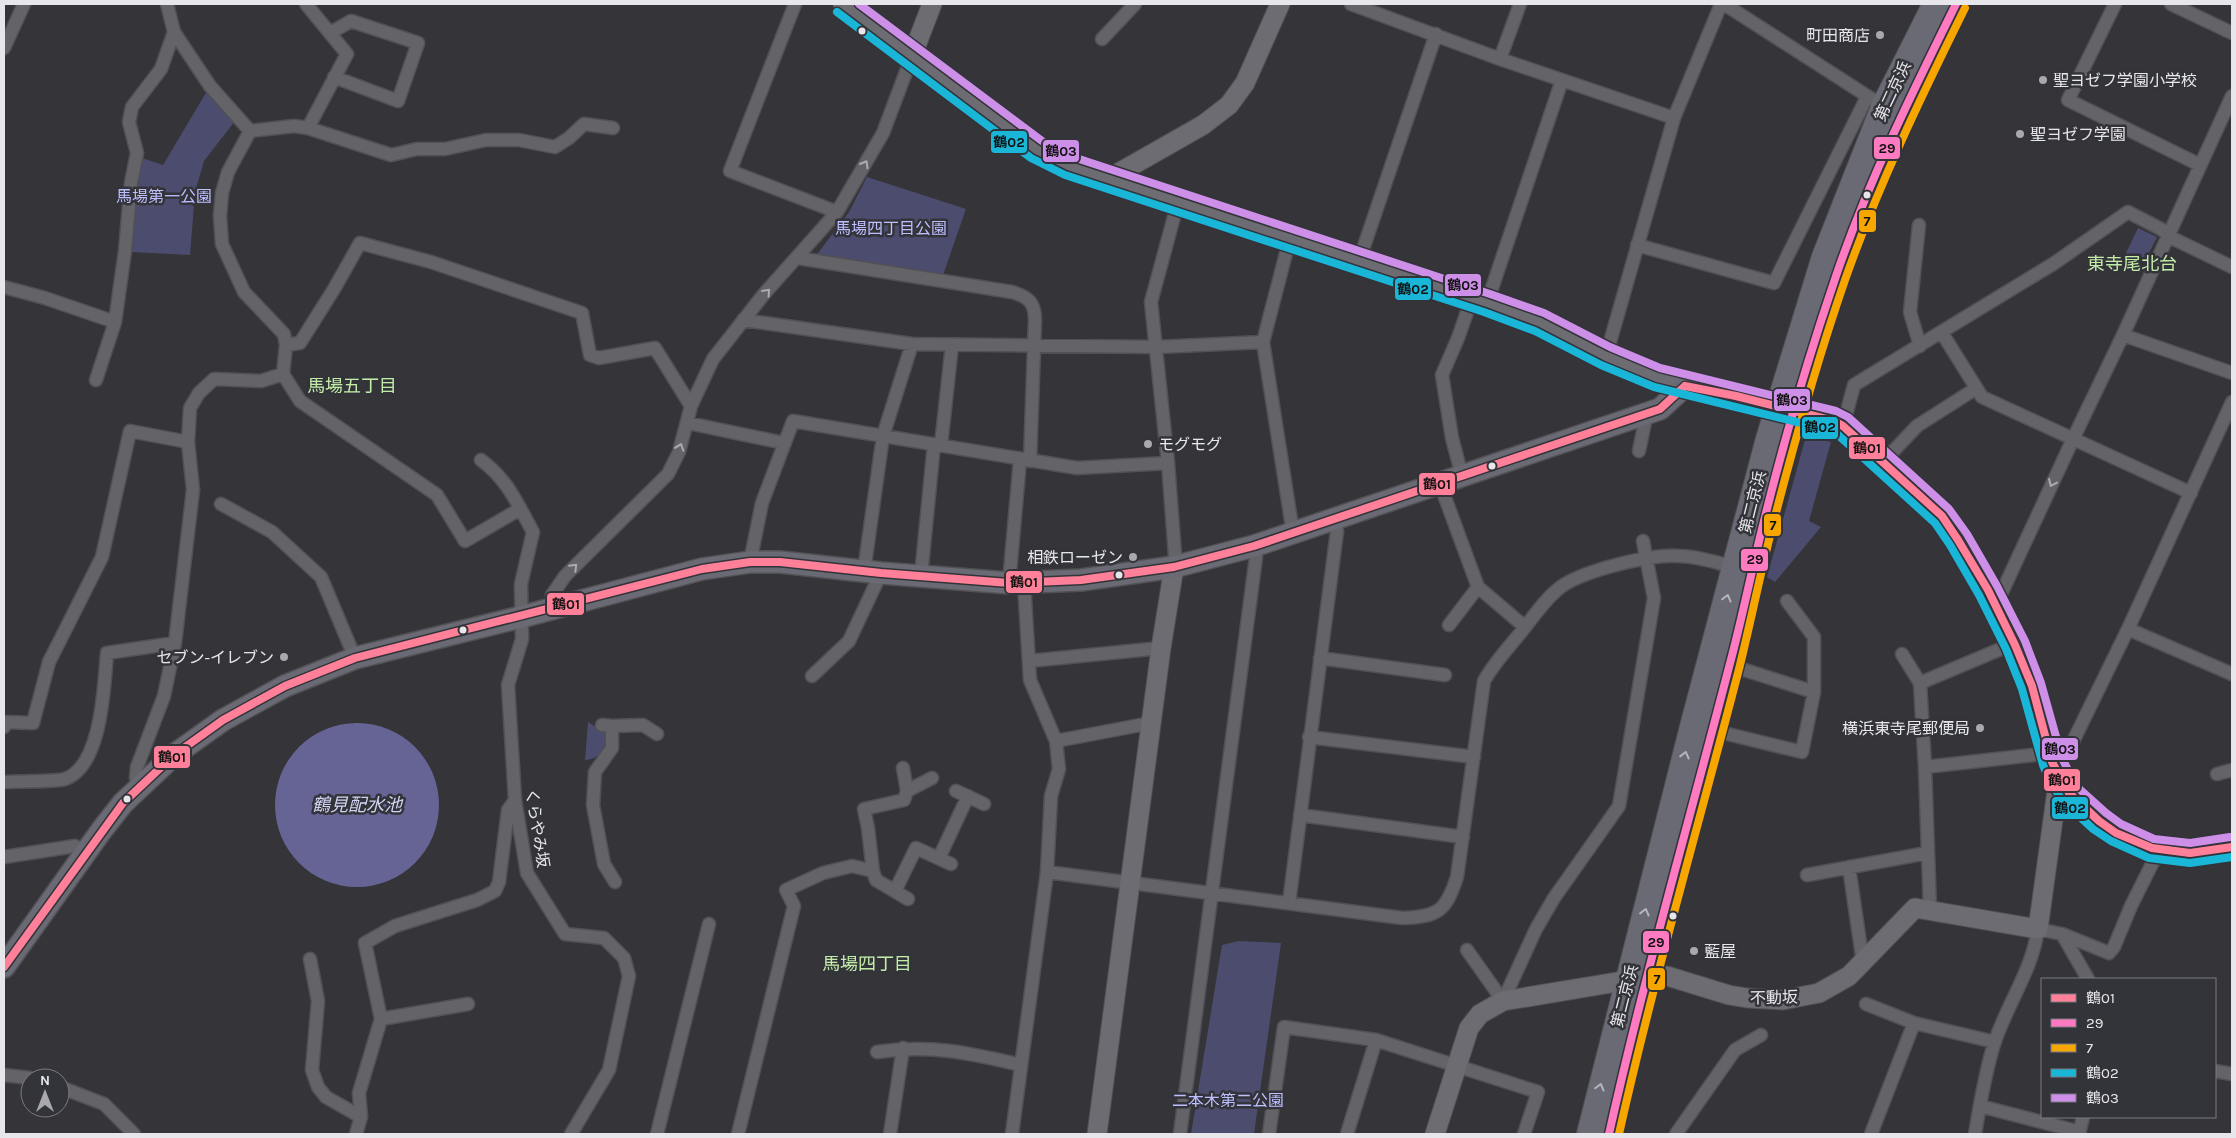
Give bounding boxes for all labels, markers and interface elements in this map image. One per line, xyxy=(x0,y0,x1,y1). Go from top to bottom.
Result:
unlabelled marker xyxy=(857,26,867,36)
place label: 町田商店 xyxy=(1806,26,1870,45)
marker: 町田商店 xyxy=(1874,29,1886,41)
street label: 第二京浜 xyxy=(1870,58,1915,124)
place label: 聖ヨゼフ学園小学校 xyxy=(2053,71,2197,90)
marker: 聖ヨゼフ学園小学校 xyxy=(2037,74,2049,86)
place label: 聖ヨゼフ学園 xyxy=(2030,125,2126,144)
marker: 聖ヨゼフ学園 xyxy=(2014,128,2026,140)
line badge: 鶴02 xyxy=(990,130,1028,154)
text: 鶴02 xyxy=(993,134,1025,151)
line badge: 29 xyxy=(1873,136,1901,160)
line badge: 鶴03 xyxy=(1042,139,1080,163)
text: 29 xyxy=(1878,140,1896,157)
text: 鶴03 xyxy=(1045,143,1077,160)
one-way arrow xyxy=(859,160,869,169)
park label: 馬場第一公園 xyxy=(116,187,212,206)
unlabelled marker xyxy=(1862,190,1872,200)
line badge: 7 xyxy=(1858,209,1877,233)
text: 7 xyxy=(1864,213,1871,230)
park label: 馬場四丁目公園 xyxy=(835,219,947,238)
district label: 東寺尾北台 xyxy=(2087,253,2177,275)
line badge: 鶴03 xyxy=(1444,273,1482,297)
line badge: 鶴02 xyxy=(1394,277,1432,301)
text: 鶴03 xyxy=(1447,277,1479,294)
text: 鶴02 xyxy=(1397,281,1429,298)
one-way arrow xyxy=(761,288,770,297)
district label: 馬場五丁目 xyxy=(307,375,397,397)
line badge: 鶴03 xyxy=(1773,388,1811,412)
text: 鶴03 xyxy=(1776,392,1808,409)
line badge: 鶴02 xyxy=(1801,416,1839,440)
text: 鶴02 xyxy=(1804,419,1836,436)
place label: モグモグ xyxy=(1158,435,1222,454)
line badge: 鶴01 xyxy=(1848,436,1886,460)
marker: モグモグ xyxy=(1142,438,1154,450)
text: 鶴01 xyxy=(1853,440,1881,457)
one-way arrow xyxy=(674,443,684,451)
unlabelled marker xyxy=(1487,461,1497,471)
street label: 第二京浜 xyxy=(1736,469,1769,535)
line badge: 鶴01 xyxy=(1418,472,1456,496)
text: 鶴01 xyxy=(1423,476,1451,493)
one-way arrow xyxy=(2048,478,2059,487)
line badge: 7 xyxy=(1763,513,1782,537)
text: 7 xyxy=(1770,517,1777,534)
place label: 相鉄ローゼン xyxy=(1027,548,1123,567)
line badge: 29 xyxy=(1740,548,1769,572)
marker: 相鉄ローゼン xyxy=(1127,551,1139,563)
text: 29 xyxy=(1746,551,1764,568)
one-way arrow xyxy=(568,564,577,573)
line badge: 鶴01 xyxy=(1005,570,1043,594)
unlabelled marker xyxy=(1114,570,1124,580)
text: 鶴01 xyxy=(1010,574,1038,591)
line badge: 鶴01 xyxy=(546,592,585,616)
one-way arrow xyxy=(1721,594,1732,602)
text: 鶴01 xyxy=(552,596,580,613)
unlabelled marker xyxy=(458,625,468,635)
place label: セブン-イレブン xyxy=(156,648,274,667)
marker: セブン-イレブン xyxy=(278,651,290,663)
place label: 横浜東寺尾郵便局 xyxy=(1842,719,1970,738)
marker: 横浜東寺尾郵便局 xyxy=(1974,722,1986,734)
line badge: 鶴03 xyxy=(2041,737,2079,761)
text: 鶴03 xyxy=(2044,741,2076,758)
line badge: 鶴01 xyxy=(153,745,191,769)
text: 鶴01 xyxy=(158,749,186,766)
one-way arrow xyxy=(1679,750,1690,759)
line badge: 鶴01 xyxy=(2043,768,2081,792)
text: 鶴01 xyxy=(2048,772,2076,789)
street label: くらやみ坂 xyxy=(522,787,553,869)
unlabelled marker xyxy=(122,794,132,804)
water label: 鶴見配水池 xyxy=(312,794,404,816)
line badge: 鶴02 xyxy=(2051,796,2089,820)
text: 鶴02 xyxy=(2054,800,2086,817)
one-way arrow xyxy=(1639,908,1650,917)
unlabelled marker xyxy=(1668,911,1678,921)
line badge: 29 xyxy=(1642,930,1670,954)
text: 29 xyxy=(1647,934,1665,951)
place label: 藍屋 xyxy=(1704,942,1736,961)
marker: 藍屋 xyxy=(1688,945,1700,957)
district label: 馬場四丁目 xyxy=(822,953,912,975)
street label: 第二京浜 xyxy=(1608,963,1641,1029)
line badge: 7 xyxy=(1647,967,1666,991)
text: 7 xyxy=(1654,971,1661,988)
legend xyxy=(2041,978,2216,1118)
street label: 不動坂 xyxy=(1750,988,1798,1007)
text: 鶴01 xyxy=(2086,989,2115,1007)
text: 29 xyxy=(2086,1014,2103,1032)
text: 7 xyxy=(2086,1039,2093,1057)
text: 鶴02 xyxy=(2086,1064,2119,1082)
north arrow xyxy=(20,1068,70,1118)
text: N xyxy=(40,1072,50,1089)
one-way arrow xyxy=(1594,1082,1605,1091)
text: 鶴03 xyxy=(2086,1089,2119,1107)
park label: 二本木第二公園 xyxy=(1172,1091,1284,1110)

